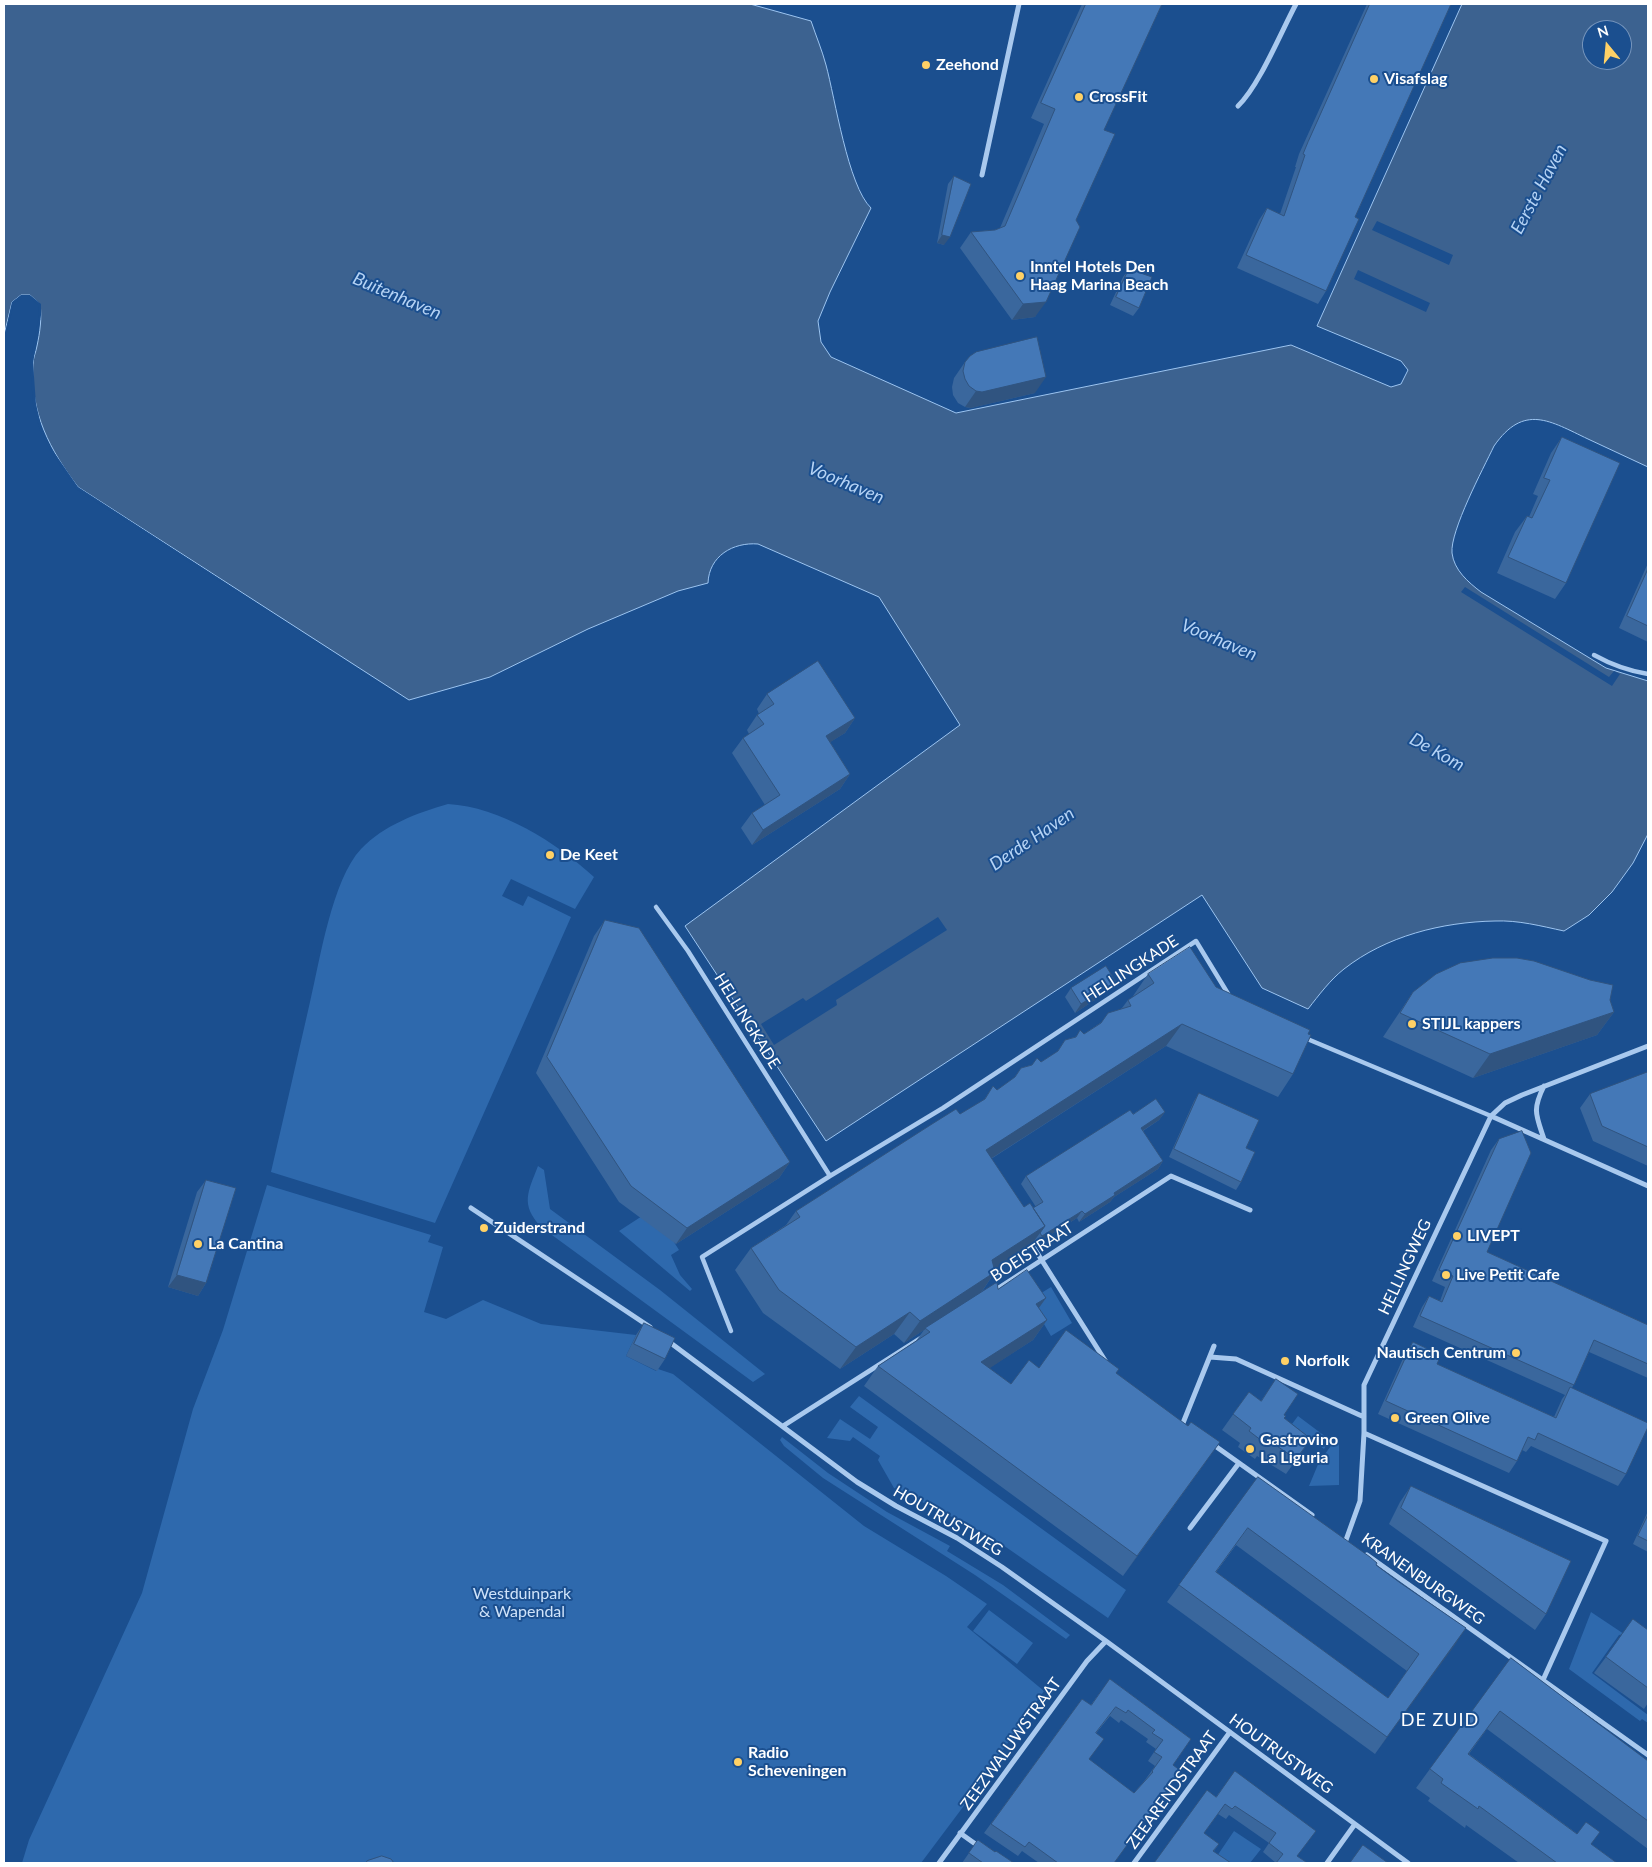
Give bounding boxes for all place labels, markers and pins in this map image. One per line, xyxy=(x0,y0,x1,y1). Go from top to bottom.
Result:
place label: Zeehond xyxy=(936,55,999,75)
marker: Zeehond xyxy=(920,59,932,71)
place label: Visafslag xyxy=(1384,69,1447,89)
marker: Visafslag xyxy=(1368,73,1380,85)
place label: CrossFit xyxy=(1089,87,1147,107)
marker: CrossFit xyxy=(1073,91,1085,103)
place label: Inntel Hotels Den Haag Marina Beach xyxy=(1030,257,1169,295)
marker: Inntel Hotels Den Haag Marina Beach xyxy=(1014,270,1026,282)
place label: De Keet xyxy=(560,845,618,865)
marker: De Keet xyxy=(544,849,556,861)
place label: STIJL kappers xyxy=(1422,1014,1521,1034)
marker: STIJL kappers xyxy=(1406,1018,1418,1030)
place label: Zuiderstrand xyxy=(494,1218,585,1238)
marker: Zuiderstrand xyxy=(478,1222,490,1234)
place label: LIVEPT xyxy=(1467,1226,1520,1246)
marker: LIVEPT xyxy=(1451,1230,1463,1242)
place label: La Cantina xyxy=(208,1234,283,1254)
marker: La Cantina xyxy=(192,1238,204,1250)
place label: Live Petit Cafe xyxy=(1456,1265,1560,1285)
marker: Live Petit Cafe xyxy=(1440,1269,1452,1281)
place label: Nautisch Centrum xyxy=(1377,1343,1506,1363)
marker: Nautisch Centrum xyxy=(1510,1347,1522,1359)
place label: Norfolk xyxy=(1295,1351,1349,1371)
marker: Norfolk xyxy=(1279,1355,1291,1367)
place label: Green Olive xyxy=(1405,1408,1490,1428)
marker: Green Olive xyxy=(1389,1412,1401,1424)
place label: Gastrovino La Liguria xyxy=(1260,1430,1338,1468)
marker: Gastrovino La Liguria xyxy=(1244,1443,1256,1455)
place label: Radio Scheveningen xyxy=(748,1743,847,1781)
marker: Radio Scheveningen xyxy=(732,1756,744,1768)

